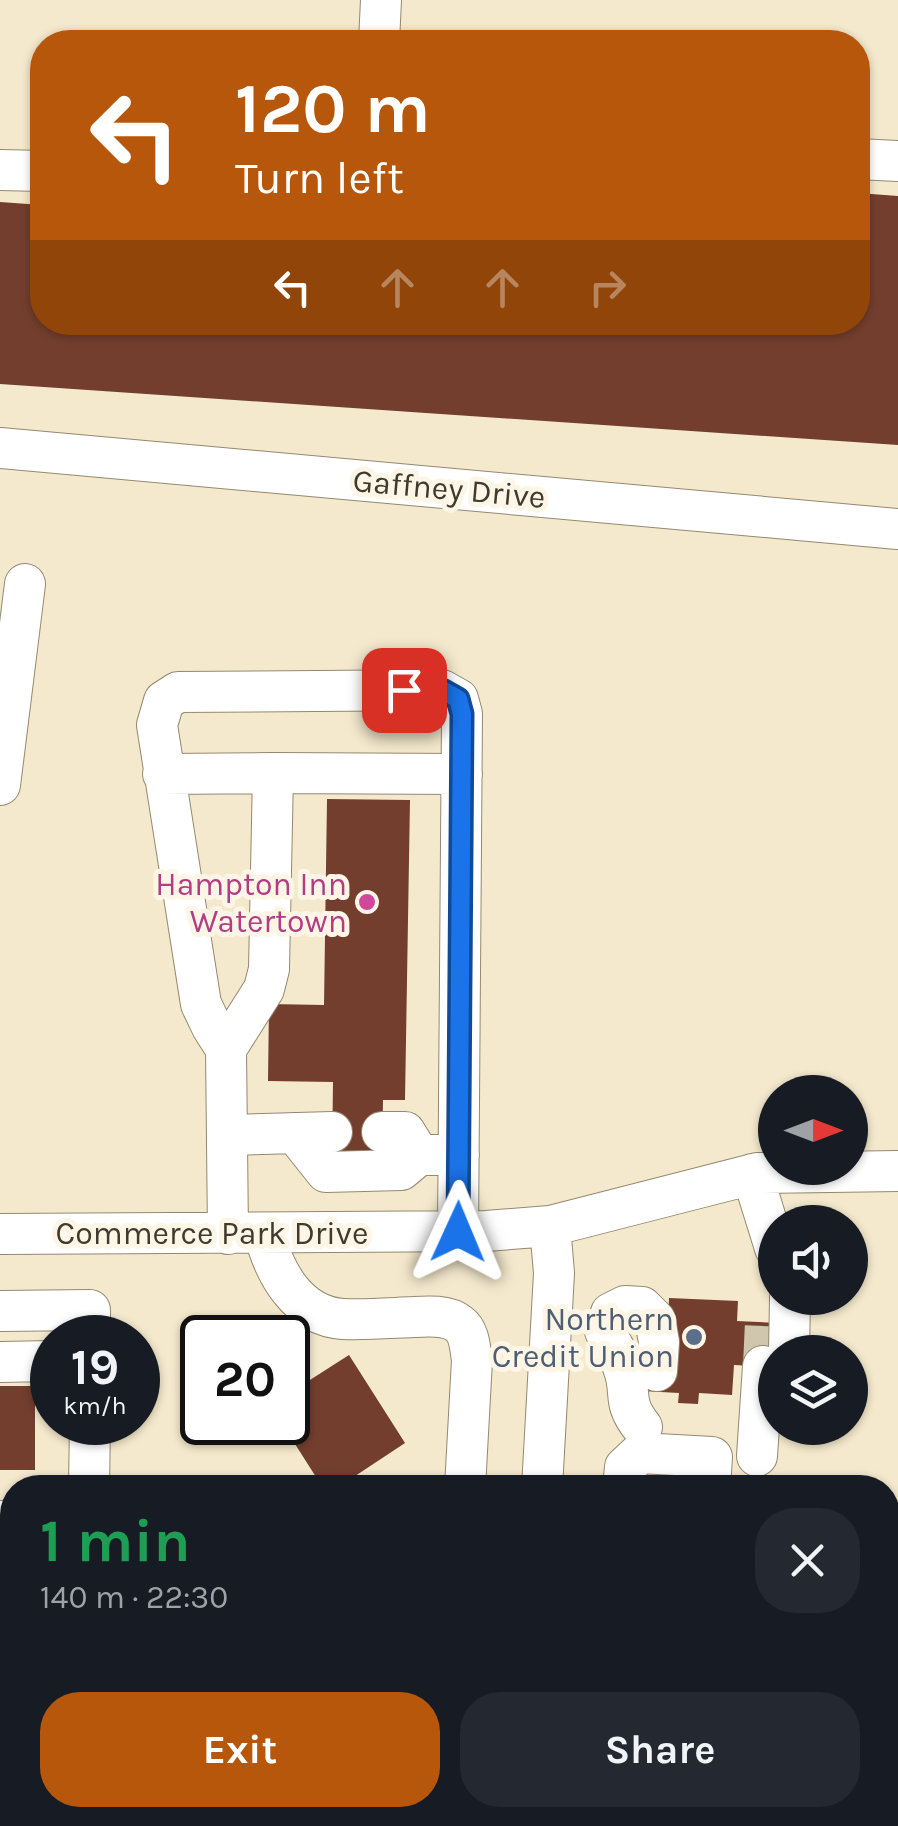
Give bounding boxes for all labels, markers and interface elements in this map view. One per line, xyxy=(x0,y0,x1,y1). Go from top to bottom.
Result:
text: 120 m xyxy=(235,68,431,150)
icon: left xyxy=(70,70,200,200)
text: Turn left xyxy=(235,152,404,204)
icon: left xyxy=(265,260,320,315)
icon: ahead xyxy=(370,260,425,315)
icon: ahead xyxy=(475,260,530,315)
icon: right xyxy=(580,260,635,315)
street label: Gaffney Drive xyxy=(351,462,547,516)
pin xyxy=(362,648,447,733)
icon: arrive xyxy=(377,663,432,718)
place label: Hampton Inn Watertown xyxy=(155,866,347,940)
marker: Hampton Inn Watertown xyxy=(356,891,378,913)
north arrow xyxy=(758,1075,868,1185)
map controls xyxy=(758,1075,868,1445)
position arrow xyxy=(406,1180,510,1284)
button: sound xyxy=(758,1205,868,1315)
street label: Commerce Park Drive xyxy=(56,1215,368,1252)
place label: Northern Credit Union xyxy=(492,1301,674,1375)
speed limit sign: 20 xyxy=(180,1315,310,1445)
marker: Northern Credit Union xyxy=(683,1326,705,1348)
button: layers xyxy=(758,1335,868,1445)
text: 19 xyxy=(71,1338,119,1397)
text: km/h xyxy=(63,1391,127,1420)
text: 1 min xyxy=(40,1506,191,1576)
button: close xyxy=(755,1508,860,1613)
text: 140 m · 22:30 xyxy=(40,1579,228,1616)
button: Exit xyxy=(40,1692,440,1807)
button: Share xyxy=(460,1692,860,1807)

